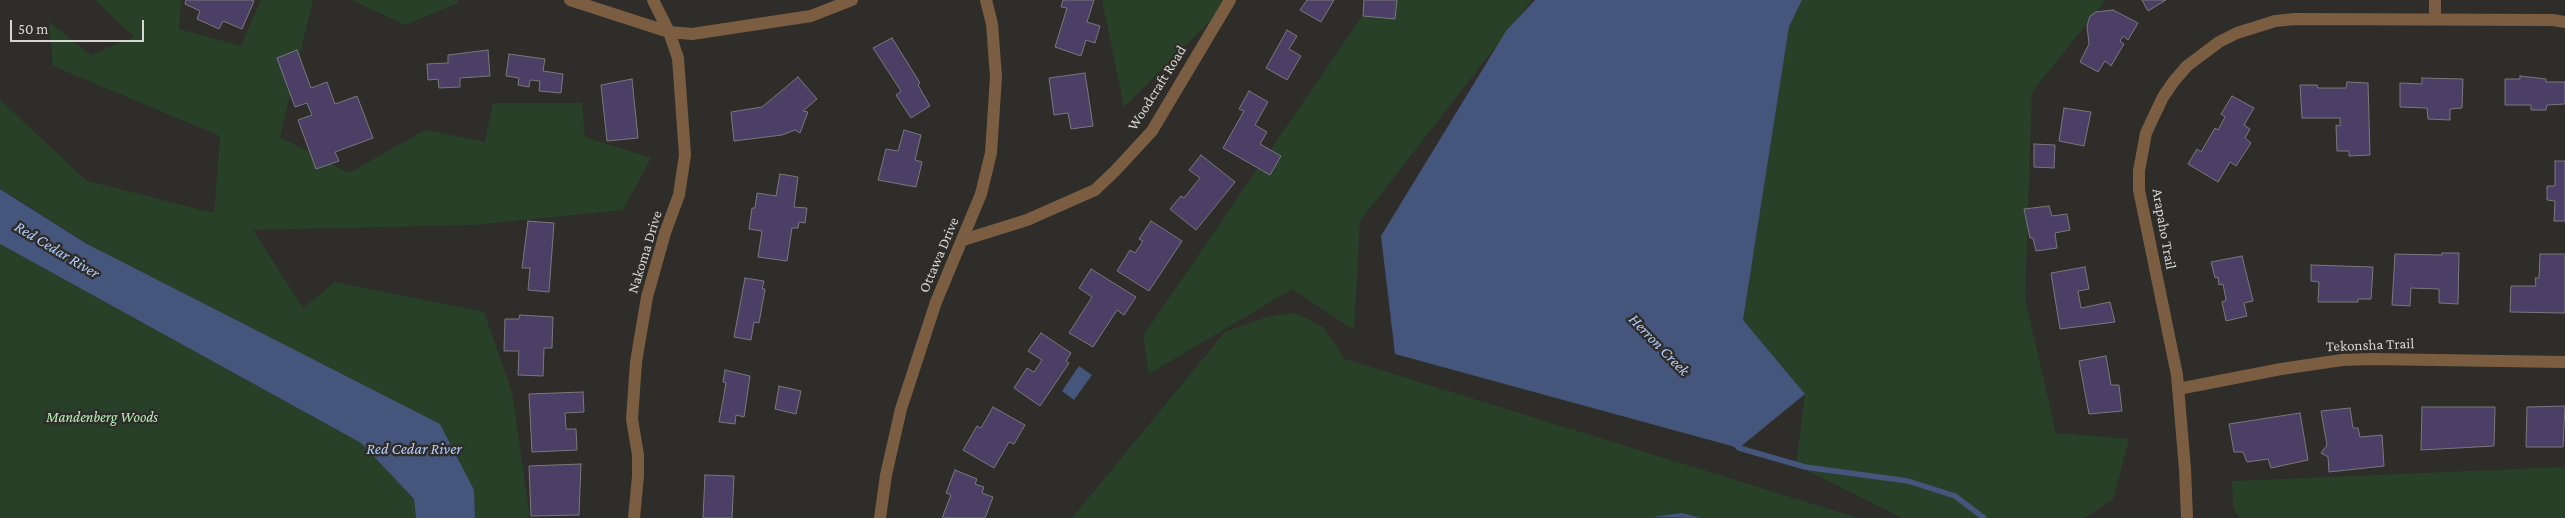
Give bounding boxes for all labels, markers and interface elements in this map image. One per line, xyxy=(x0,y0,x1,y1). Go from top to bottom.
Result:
scale bar xyxy=(12,10,146,42)
text: 50 m xyxy=(18,21,48,37)
street label: Woodcraft Road xyxy=(1124,42,1190,134)
street label: Arapaho Trail xyxy=(2148,187,2180,271)
street label: Nakoma Drive xyxy=(624,208,666,296)
street label: Ottawa Drive xyxy=(915,215,963,295)
water label: Red Cedar River xyxy=(11,217,103,283)
water label: Herron Creek xyxy=(1625,310,1693,380)
street label: Tekonsha Trail xyxy=(2325,334,2415,356)
park label: Mandenberg Woods xyxy=(46,408,158,426)
water label: Red Cedar River xyxy=(366,439,462,459)

